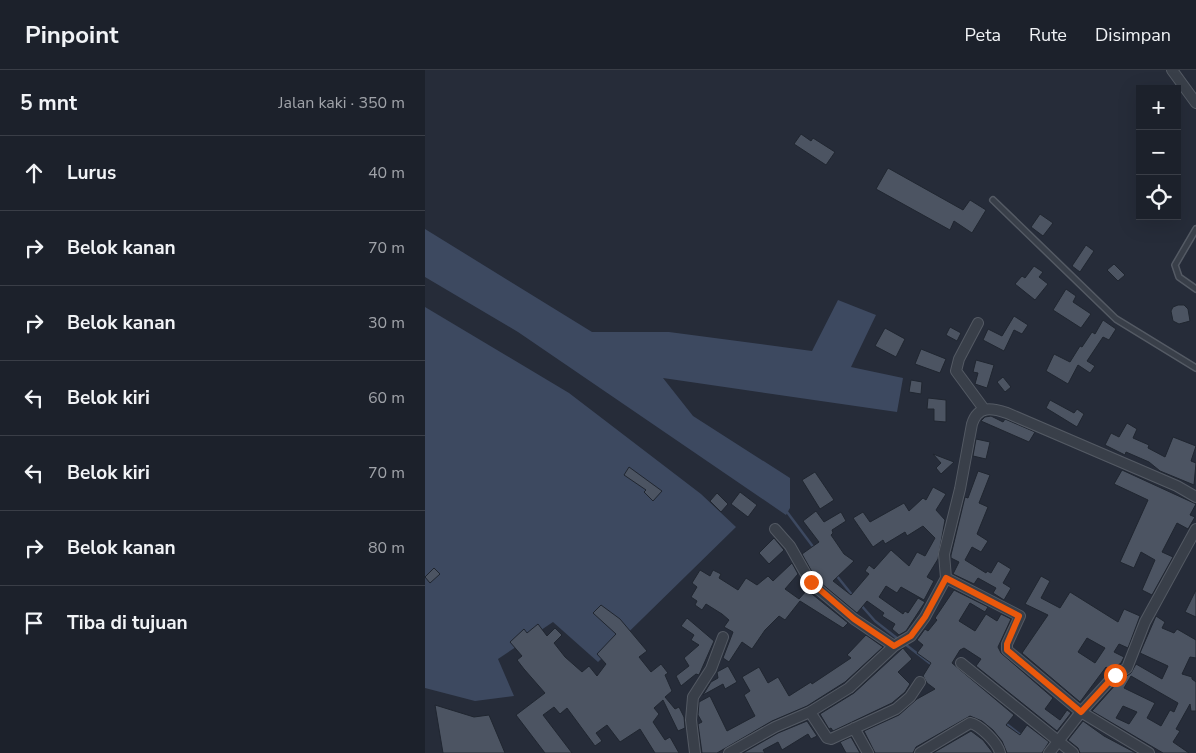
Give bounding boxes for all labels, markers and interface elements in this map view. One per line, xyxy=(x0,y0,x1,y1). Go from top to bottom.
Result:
text: Pinpoint xyxy=(25,19,118,51)
text: Peta xyxy=(965,23,1001,47)
text: Rute xyxy=(1029,23,1067,47)
text: Disimpan xyxy=(1095,23,1171,47)
map controls xyxy=(1136,85,1181,220)
button: + xyxy=(1136,85,1181,130)
text: 5 mnt xyxy=(20,89,77,117)
text: Jalan kaki · 350 m xyxy=(278,92,405,114)
button: − xyxy=(1136,130,1181,175)
icon: ahead xyxy=(20,159,48,187)
text: Lurus xyxy=(67,160,116,186)
text: 40 m xyxy=(368,162,405,184)
button: locate xyxy=(1136,175,1181,220)
icon: right xyxy=(20,234,48,262)
text: Belok kanan xyxy=(67,235,176,261)
text: 70 m xyxy=(368,237,405,259)
icon: right xyxy=(20,309,48,337)
text: Belok kanan xyxy=(67,310,176,336)
text: 30 m xyxy=(368,312,405,334)
icon: left xyxy=(20,384,48,412)
text: Belok kiri xyxy=(67,385,150,411)
text: 60 m xyxy=(368,387,405,409)
icon: left xyxy=(20,459,48,487)
text: Belok kiri xyxy=(67,460,150,486)
text: 70 m xyxy=(368,462,405,484)
icon: right xyxy=(20,534,48,562)
text: Belok kanan xyxy=(67,535,176,561)
text: 80 m xyxy=(368,537,405,559)
route end xyxy=(800,571,823,594)
icon: arrive xyxy=(20,609,48,637)
text: Tiba di tujuan xyxy=(67,610,188,636)
route start xyxy=(1104,664,1127,687)

